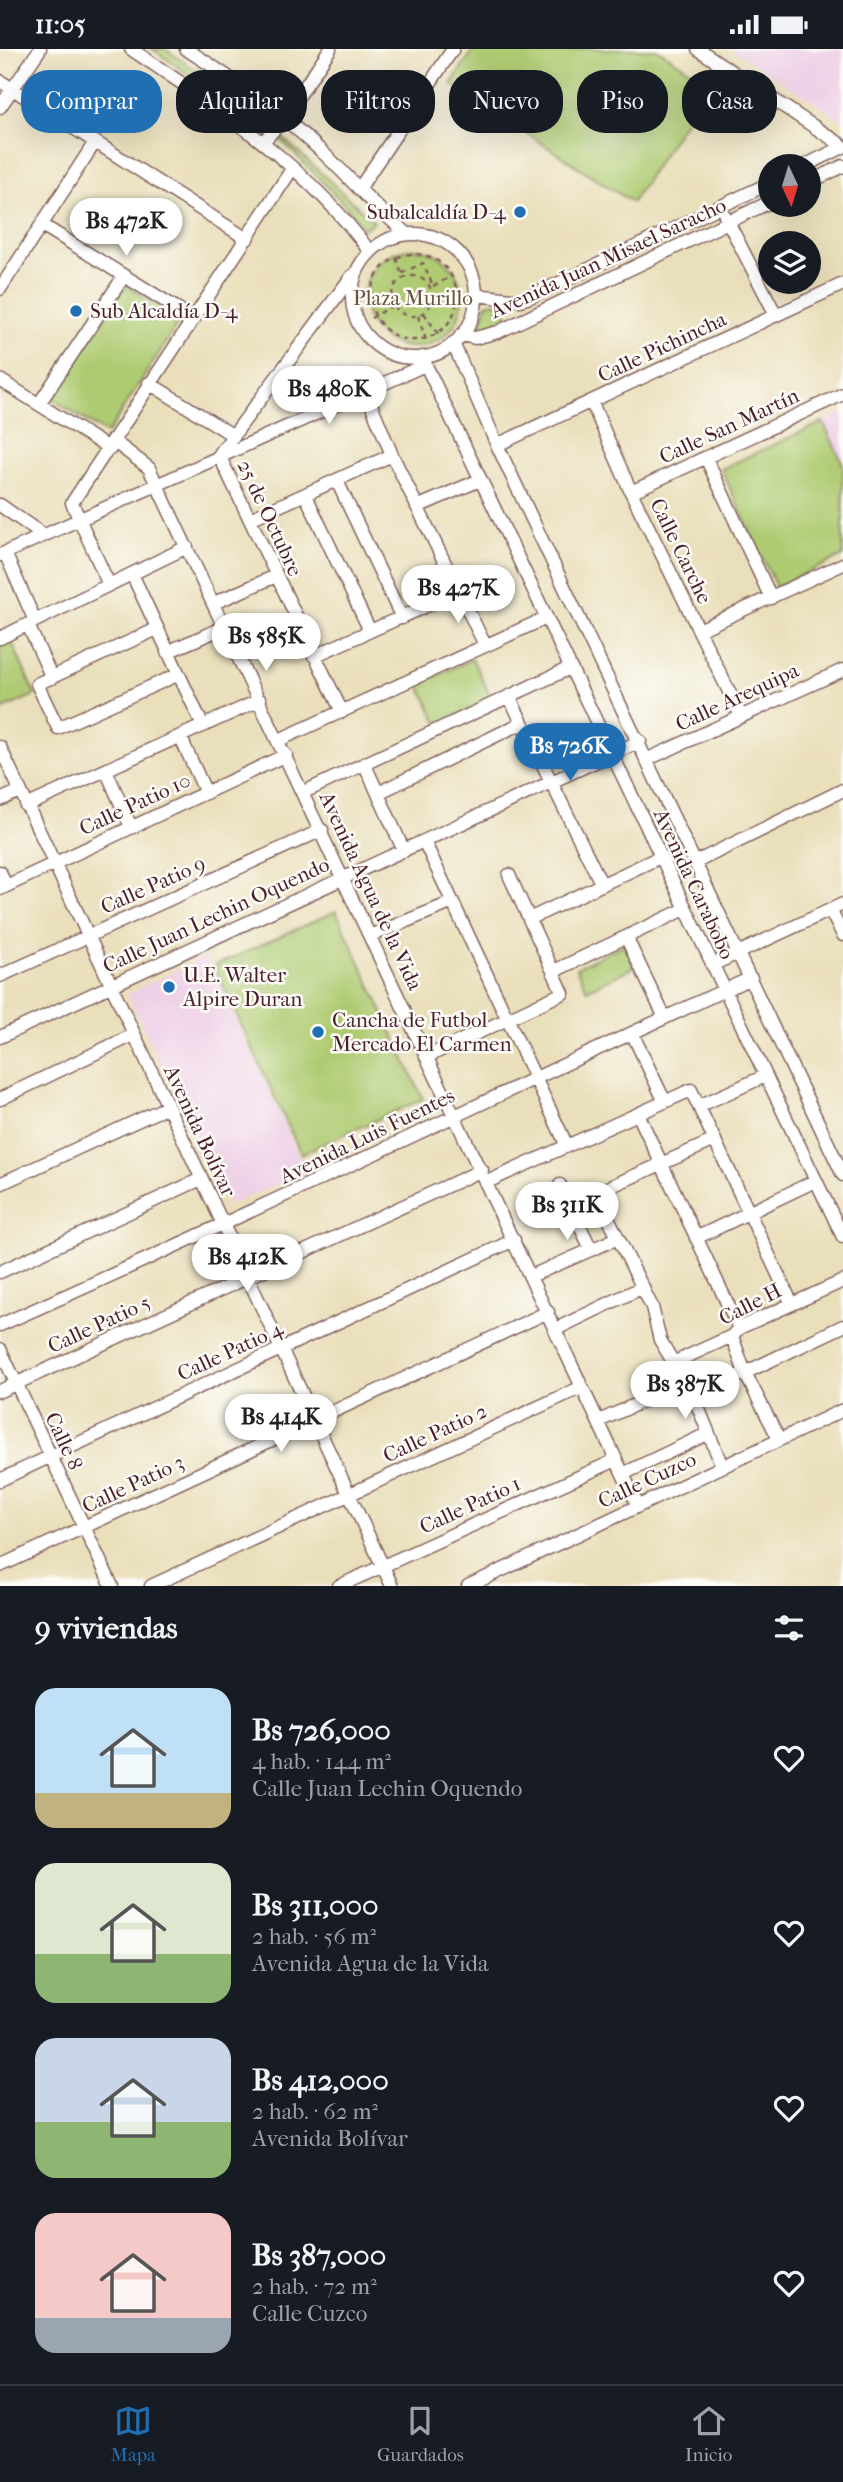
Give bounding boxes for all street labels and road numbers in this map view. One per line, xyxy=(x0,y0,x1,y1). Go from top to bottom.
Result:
street label: Avenida Juan Misael Saracho xyxy=(485,193,730,324)
street label: Calle Pichincha xyxy=(594,307,730,387)
street label: Calle San Martín xyxy=(655,383,803,469)
street label: 25 de Octubre xyxy=(233,456,307,580)
street label: Calle Carche xyxy=(645,494,717,608)
street label: Calle Arequipa xyxy=(672,658,803,736)
street label: Calle Patio 10 xyxy=(76,768,194,840)
street label: Avenida Agua de la Vida xyxy=(314,787,428,994)
street label: Avenida Carabobo xyxy=(648,804,739,963)
street label: Calle Patio 9 xyxy=(97,851,209,919)
street label: Calle Juan Lechin Oquendo xyxy=(99,852,333,978)
street label: Avenida Bolívar xyxy=(159,1061,241,1201)
street label: Avenida Luis Fuentes xyxy=(275,1083,459,1189)
street label: Calle H xyxy=(715,1278,786,1330)
street label: Calle Patio 5 xyxy=(44,1290,154,1358)
street label: Calle Patio 4 xyxy=(174,1316,287,1386)
street label: Calle Patio 2 xyxy=(379,1398,491,1468)
street label: Calle 8 xyxy=(40,1408,88,1474)
street label: Calle Cuzco xyxy=(594,1447,700,1513)
street label: Calle Patio 3 xyxy=(78,1450,188,1518)
street label: Calle Patio 1 xyxy=(416,1471,524,1539)

